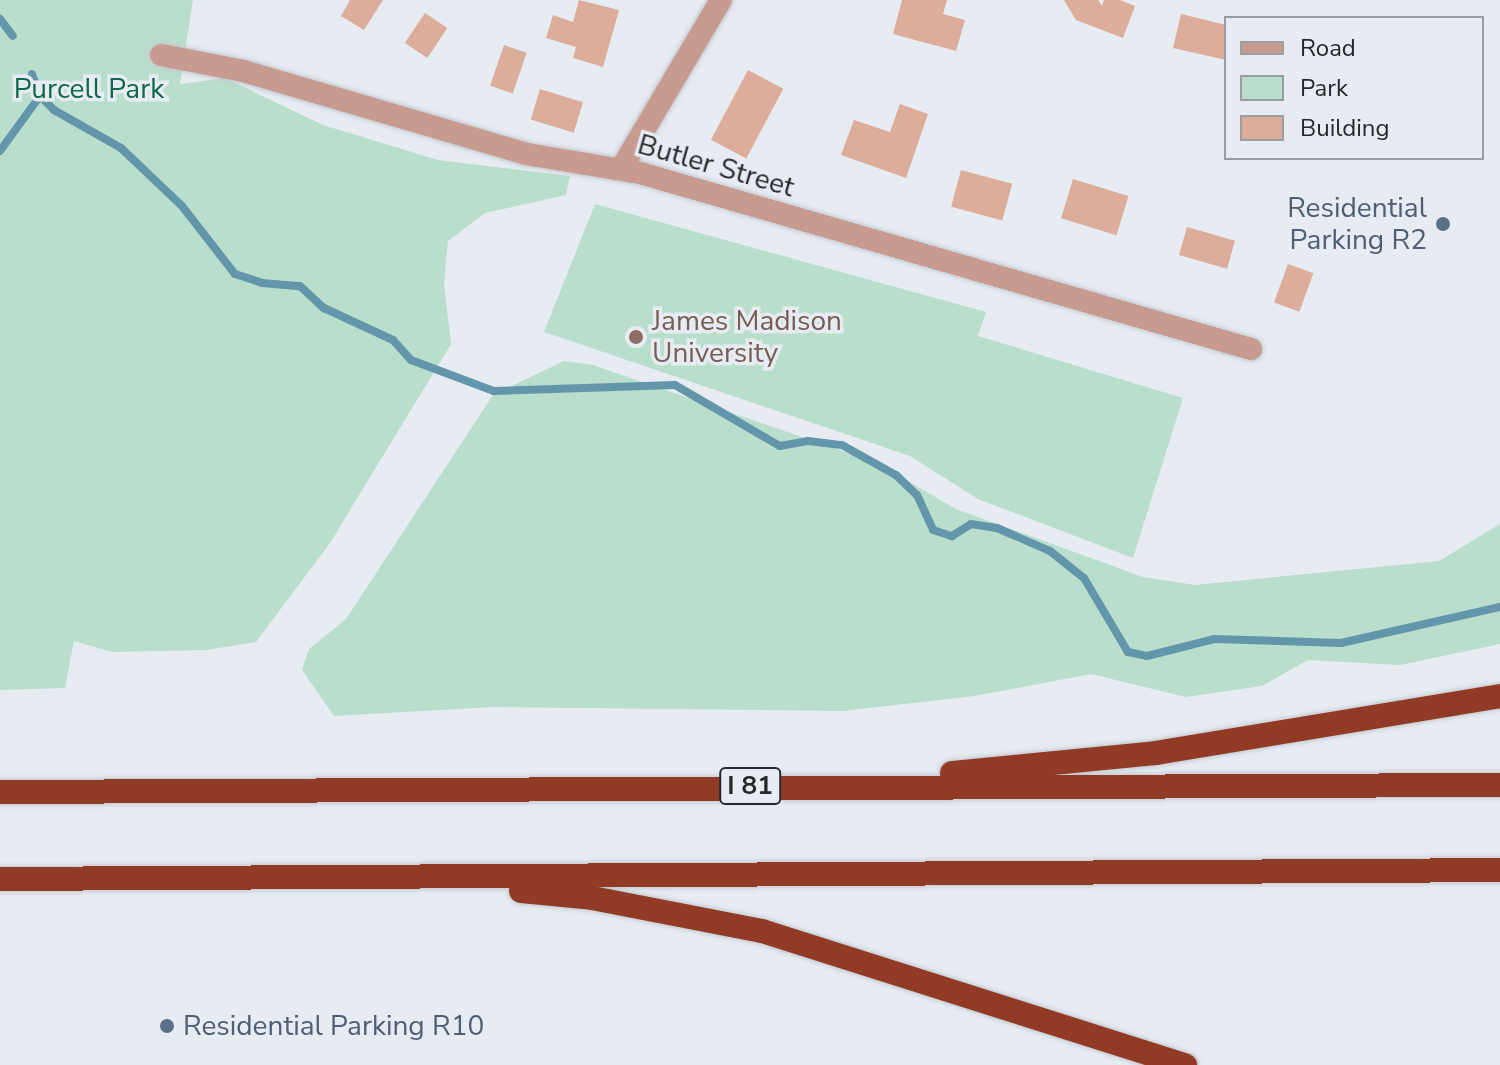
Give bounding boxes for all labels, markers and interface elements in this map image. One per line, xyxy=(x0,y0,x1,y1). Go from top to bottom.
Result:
legend xyxy=(1224,16,1484,160)
text: Road xyxy=(1300,32,1356,64)
park label: Purcell Park xyxy=(14,72,164,106)
text: Park xyxy=(1300,72,1348,104)
text: Building xyxy=(1300,112,1390,144)
street label: Butler Street xyxy=(634,128,798,204)
place label: Residential Parking R2 xyxy=(1287,191,1427,257)
marker: Residential Parking R2 xyxy=(1434,215,1452,233)
place label: James Madison University xyxy=(652,304,842,370)
marker: James Madison University xyxy=(627,328,645,346)
road number: I 81 xyxy=(718,764,782,808)
place label: Residential Parking R10 xyxy=(183,1009,484,1043)
marker: Residential Parking R10 xyxy=(158,1017,176,1035)

